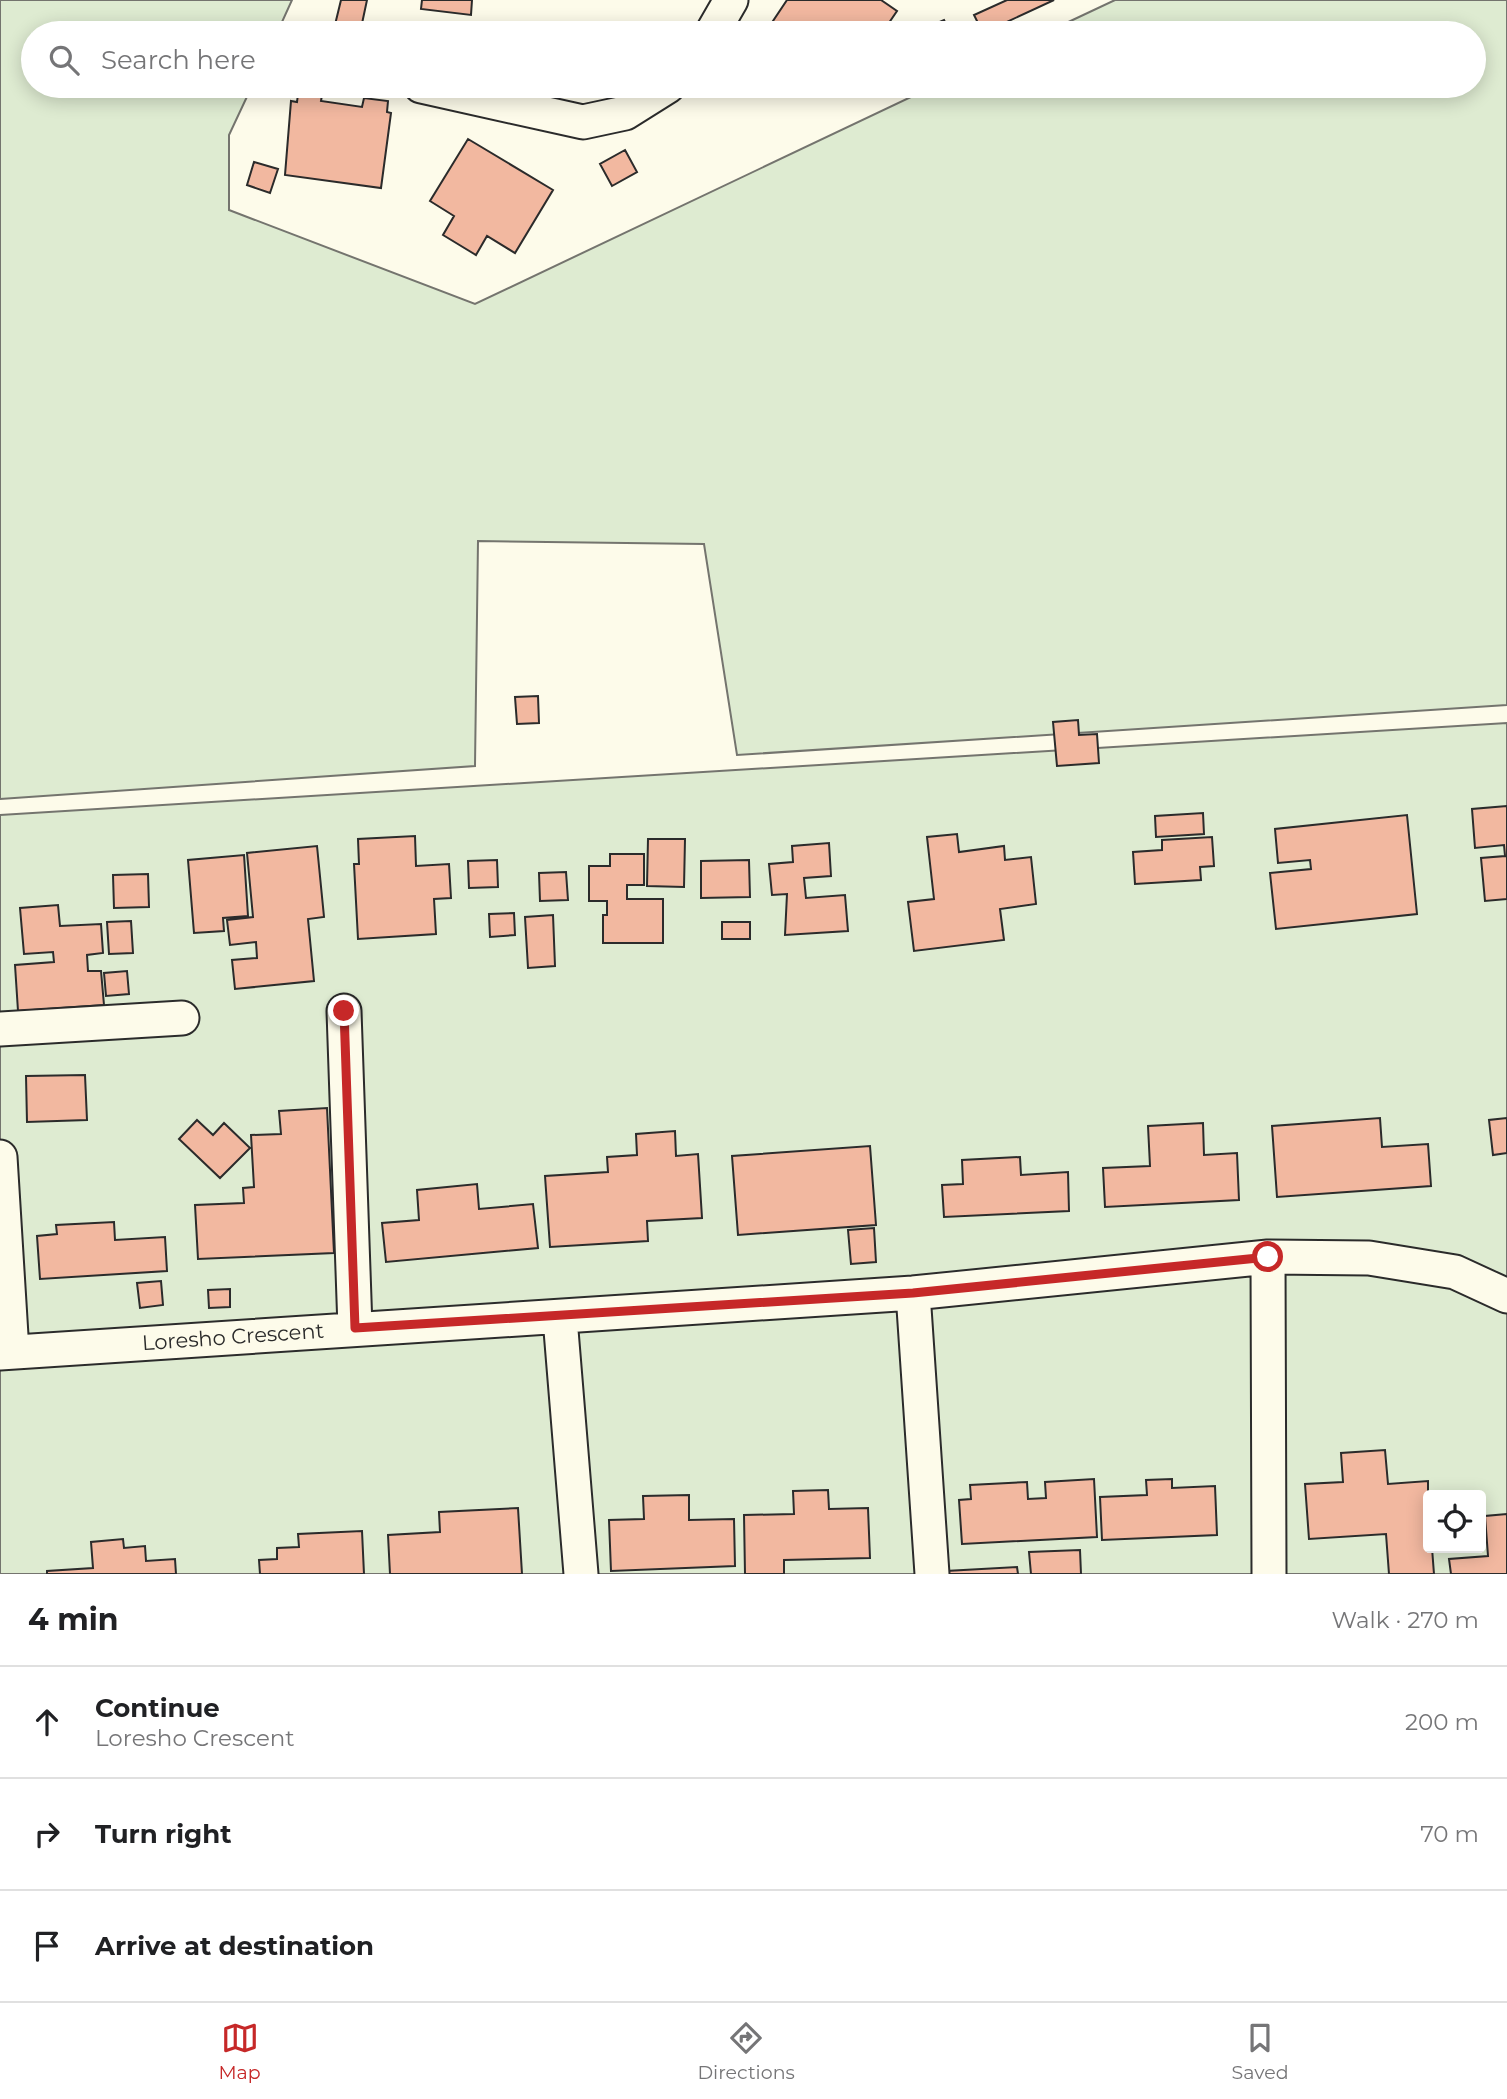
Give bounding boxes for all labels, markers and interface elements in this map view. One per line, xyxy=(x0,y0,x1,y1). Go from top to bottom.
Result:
search box xyxy=(21,21,1486,98)
icon: search xyxy=(45,41,83,79)
text: Search here xyxy=(101,44,256,76)
route end xyxy=(328,995,359,1026)
route start xyxy=(1252,1241,1283,1272)
street label: Loresho Crescent xyxy=(141,1318,325,1355)
map controls xyxy=(1423,1490,1486,1553)
button: locate xyxy=(1423,1490,1486,1553)
text: 4 min xyxy=(28,1601,118,1638)
text: Walk · 270 m xyxy=(1332,1606,1479,1634)
text: Continue xyxy=(95,1692,220,1724)
icon: ahead xyxy=(28,1703,66,1741)
text: 200 m xyxy=(1405,1708,1479,1736)
text: Loresho Crescent xyxy=(95,1724,295,1752)
icon: right xyxy=(28,1815,66,1853)
text: Turn right xyxy=(95,1818,231,1850)
text: 70 m xyxy=(1420,1820,1479,1848)
icon: arrive xyxy=(28,1927,66,1965)
text: Arrive at destination xyxy=(95,1930,374,1962)
tab: Map xyxy=(218,2019,261,2084)
tab: Directions xyxy=(697,2019,795,2084)
tab: Saved xyxy=(1232,2019,1289,2084)

